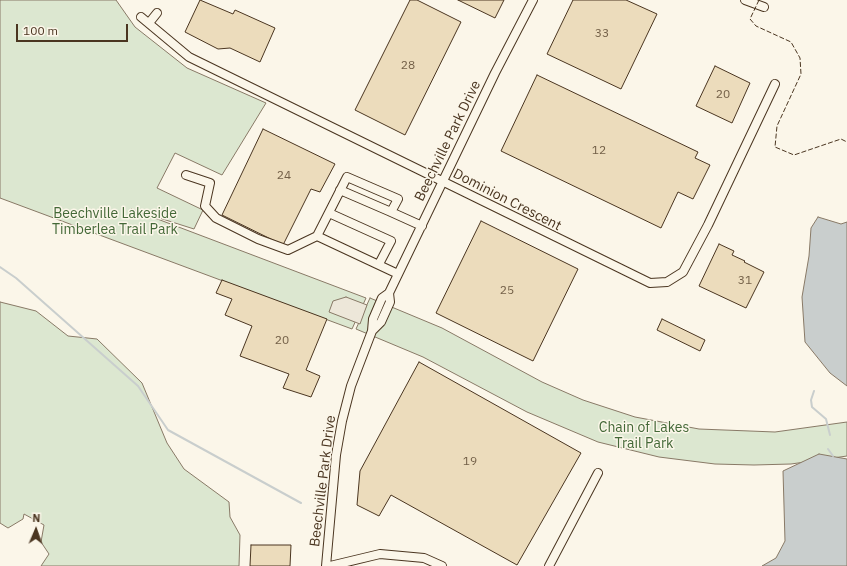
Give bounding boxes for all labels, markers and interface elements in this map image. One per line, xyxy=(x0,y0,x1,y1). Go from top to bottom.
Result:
scale bar xyxy=(18,16,130,42)
text: 100 m xyxy=(23,23,58,38)
house number: 33 xyxy=(595,27,609,41)
house number: 28 xyxy=(401,59,415,73)
street label: Beechville Park Drive xyxy=(411,78,485,204)
house number: 20 xyxy=(716,88,730,102)
house number: 12 xyxy=(592,144,606,158)
street label: Dominion Crescent xyxy=(450,165,564,235)
house number: 24 xyxy=(277,169,291,183)
park label: Beechville Lakeside Timberlea Trail Park xyxy=(52,206,178,238)
house number: 31 xyxy=(738,274,752,288)
house number: 25 xyxy=(500,284,514,298)
house number: 20 xyxy=(275,334,289,348)
street label: Beechville Park Drive xyxy=(307,414,339,548)
park label: Chain of Lakes Trail Park xyxy=(599,420,689,452)
house number: 19 xyxy=(463,455,477,469)
north arrow xyxy=(16,510,56,550)
text: N xyxy=(32,511,41,525)

